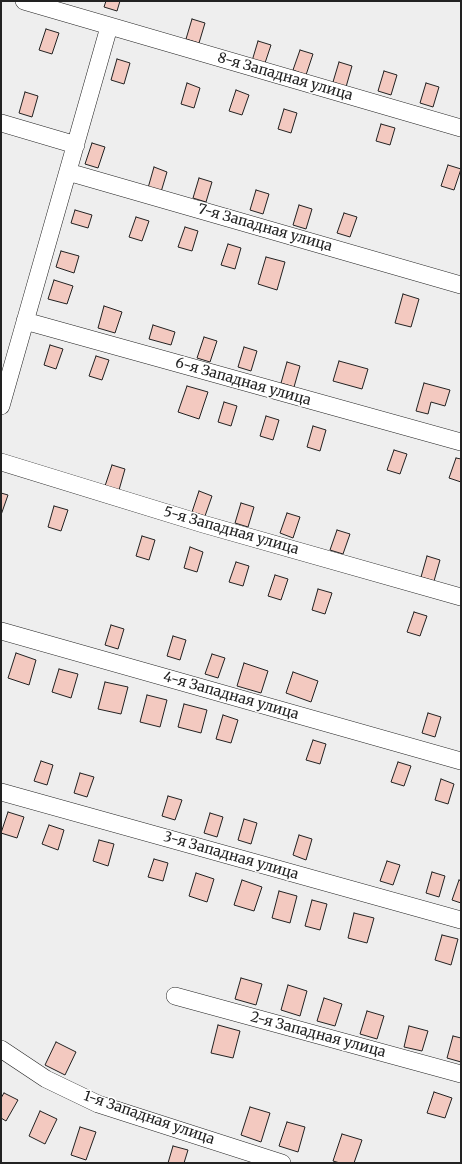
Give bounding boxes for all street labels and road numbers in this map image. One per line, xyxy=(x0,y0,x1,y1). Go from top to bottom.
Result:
street label: 8-я Западная улица xyxy=(215,50,355,104)
street label: 7-я Западная улица xyxy=(196,201,334,255)
street label: 6-я Западная улица xyxy=(173,355,313,409)
street label: 5-я Западная улица xyxy=(161,504,301,558)
street label: 4-я Западная улица xyxy=(161,669,301,723)
street label: 3-я Западная улица xyxy=(162,829,300,883)
street label: 2-я Западная улица xyxy=(249,1009,387,1061)
street label: 1-я Западная улица xyxy=(81,1088,217,1148)

